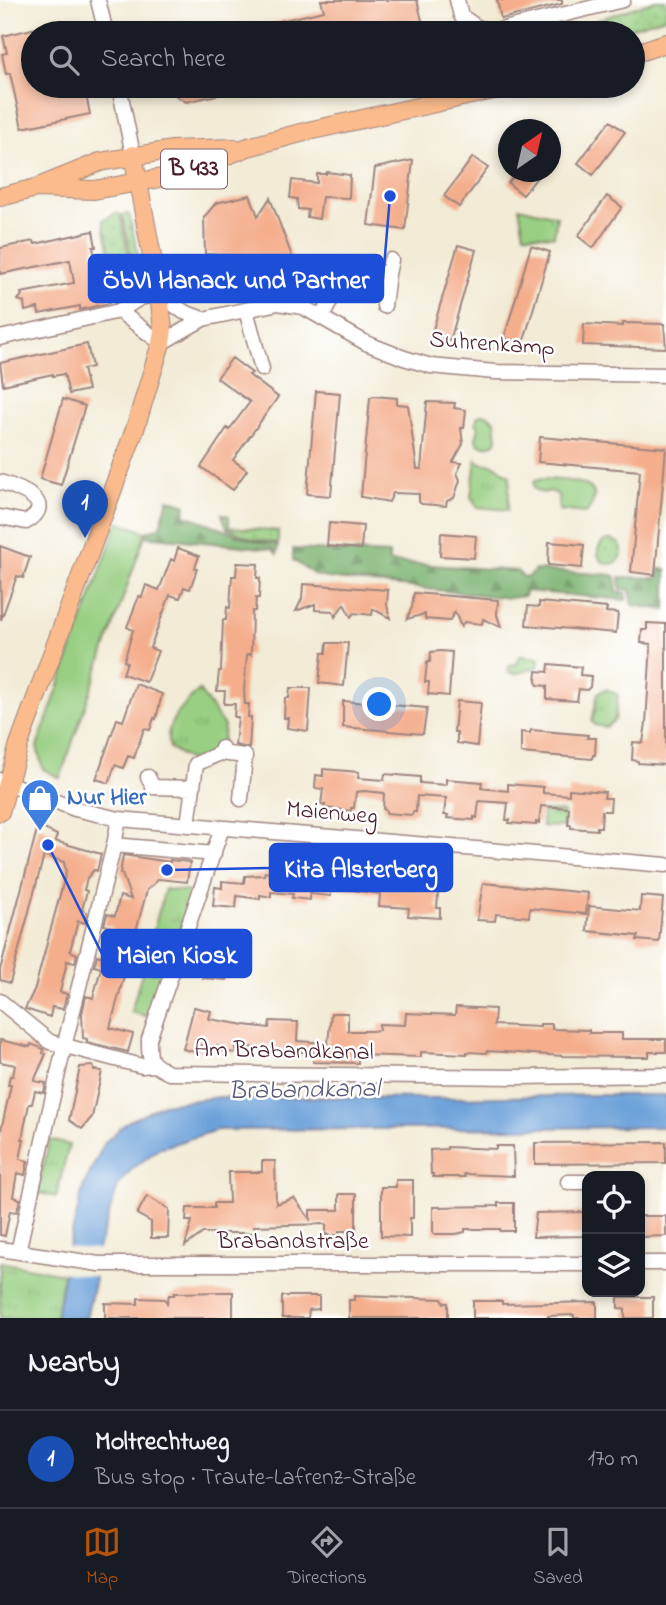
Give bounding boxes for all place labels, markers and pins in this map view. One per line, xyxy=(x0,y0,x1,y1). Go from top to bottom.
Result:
callout: ÖbVI Hanack und Partner xyxy=(89,255,383,302)
pin: 1 xyxy=(62,480,108,538)
shop icon: Nur Hier xyxy=(19,777,61,832)
place label: Nur Hier xyxy=(67,781,147,816)
callout: Kita Alsterberg xyxy=(270,844,452,891)
callout: Maien Kiosk xyxy=(102,930,251,977)

